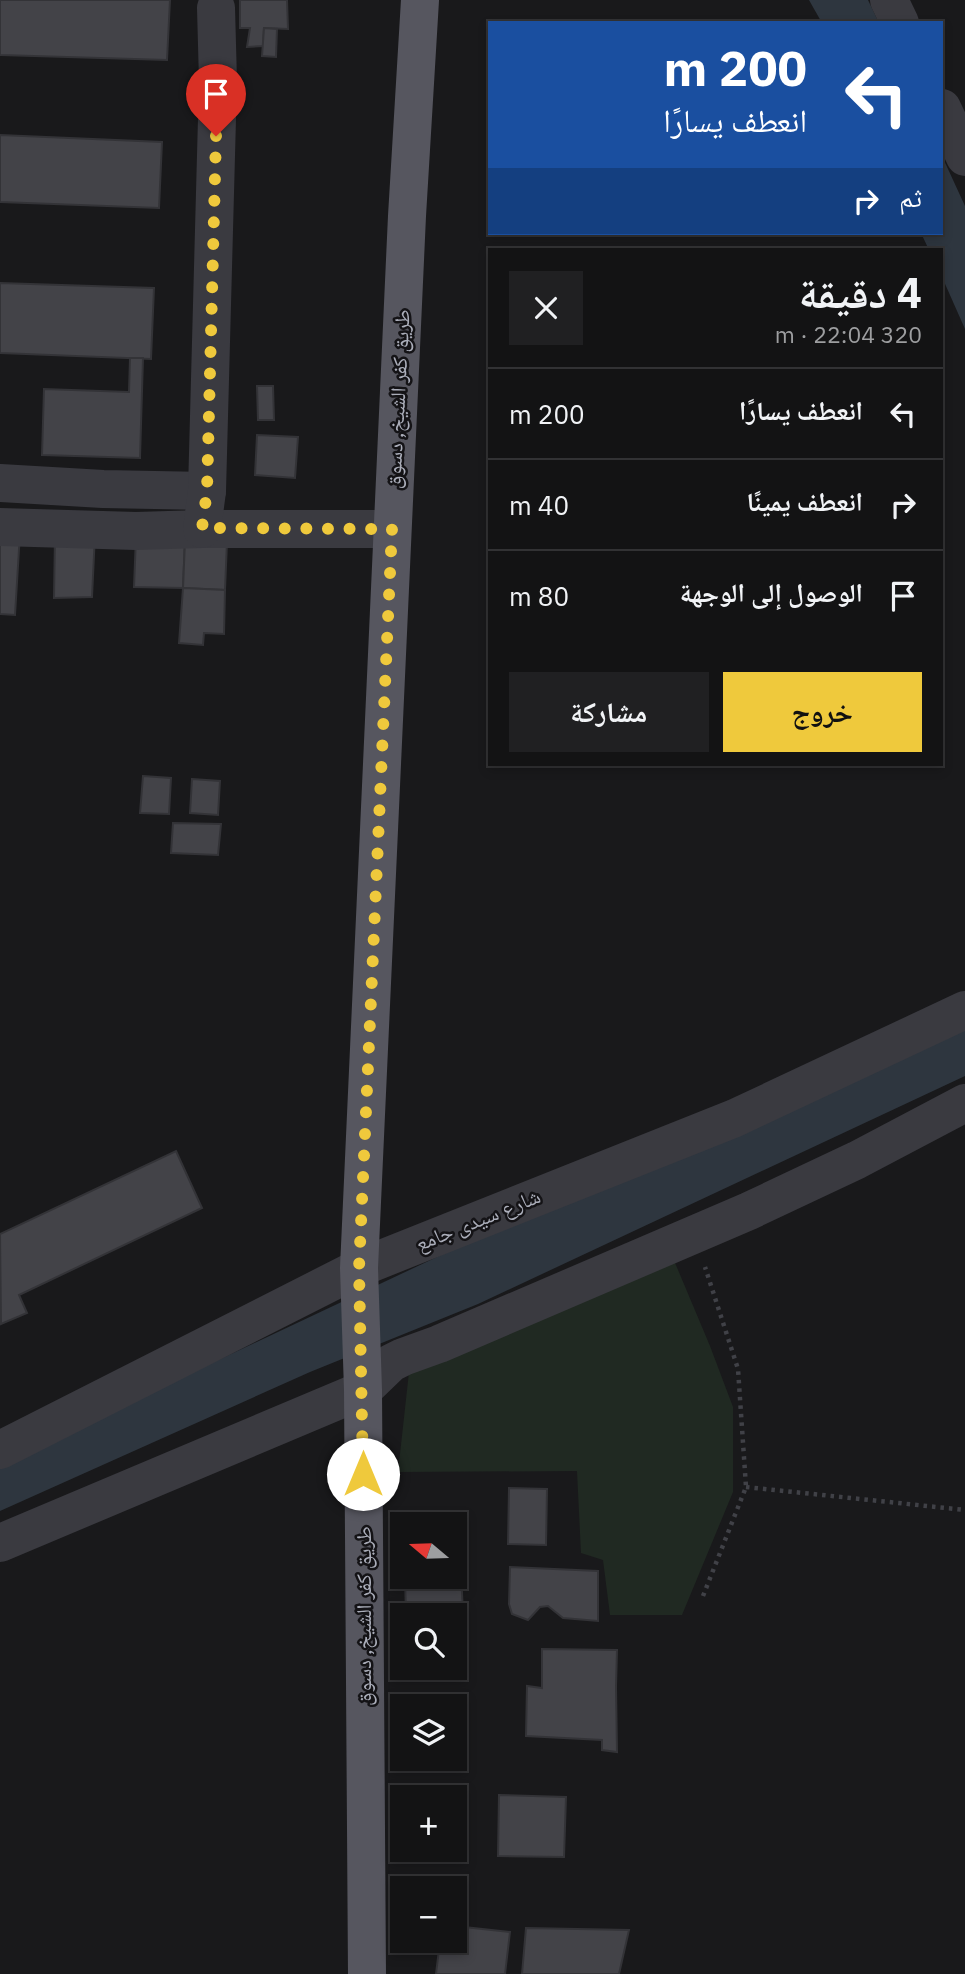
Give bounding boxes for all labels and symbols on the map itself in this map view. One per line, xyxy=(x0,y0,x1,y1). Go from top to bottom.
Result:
pin xyxy=(186,64,246,136)
street label: طريق كفر الشيخ, دسوق xyxy=(378,308,416,489)
street label: شارع سيدى جامع xyxy=(411,1181,544,1257)
position arrow xyxy=(326,1437,400,1511)
north arrow xyxy=(390,1512,467,1589)
street label: طريق كفر الشيخ, دسوق xyxy=(349,1526,377,1706)

